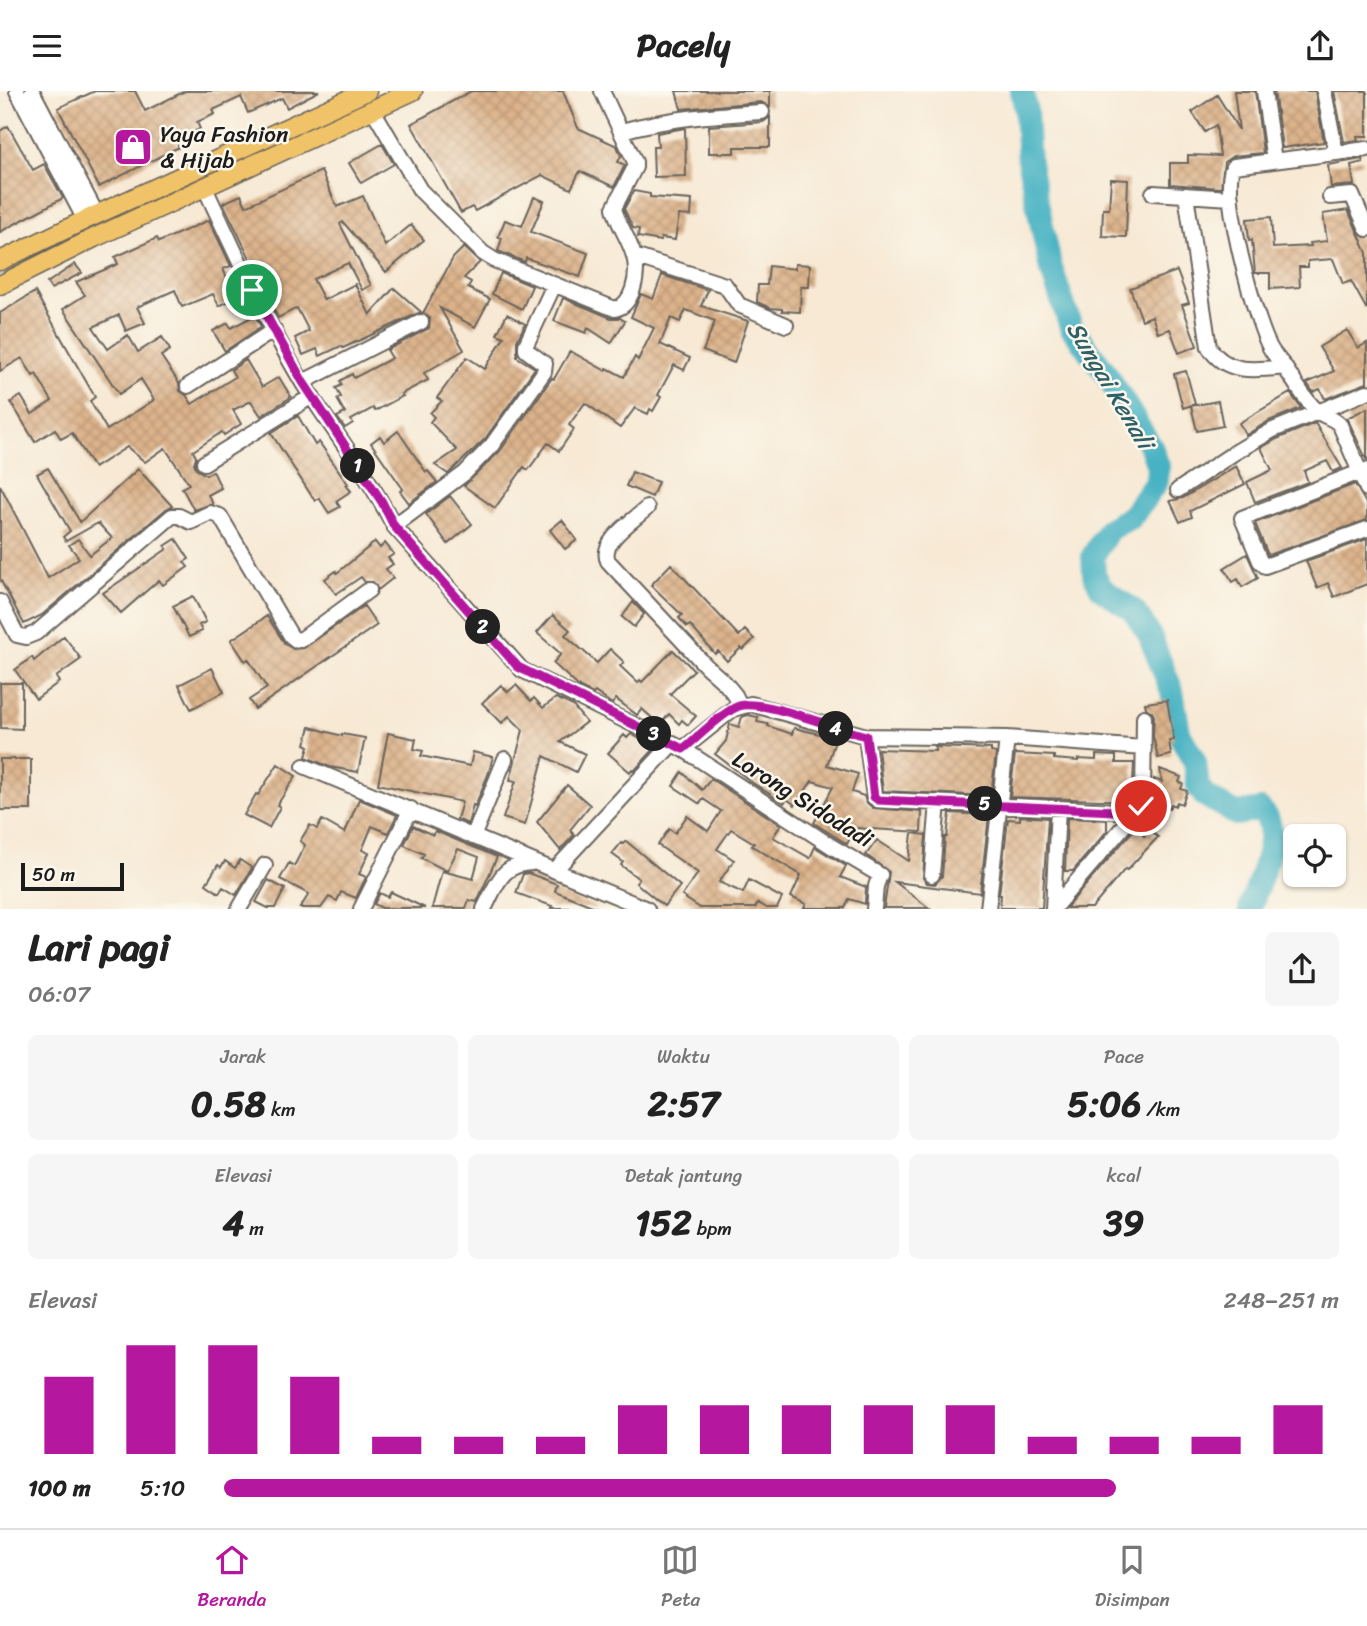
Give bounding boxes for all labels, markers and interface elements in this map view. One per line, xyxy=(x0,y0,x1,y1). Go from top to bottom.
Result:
text: Pacely xyxy=(637,17,730,74)
icon: menu xyxy=(28,27,66,65)
icon: share xyxy=(1301,27,1339,65)
place label: Yaya Fashion & Hijab xyxy=(160,114,288,181)
shop icon: Yaya Fashion & Hijab xyxy=(112,126,154,168)
pin xyxy=(222,260,282,320)
icon: arrive xyxy=(233,271,271,309)
water label: Sungai Kenali xyxy=(1055,313,1167,461)
pin: 1 xyxy=(340,449,376,483)
text: 1 xyxy=(353,449,362,482)
pin: 2 xyxy=(466,609,500,645)
text: 2 xyxy=(477,610,488,643)
pin: 4 xyxy=(818,711,854,747)
text: 4 xyxy=(830,712,841,745)
pin: 3 xyxy=(636,717,672,751)
text: 3 xyxy=(648,717,659,750)
street label: Lorong Sidodadi xyxy=(724,740,882,860)
pin xyxy=(1111,776,1171,836)
pin: 5 xyxy=(968,787,1002,821)
text: 5 xyxy=(979,787,990,820)
icon: check xyxy=(1122,787,1160,825)
map controls xyxy=(1283,824,1346,887)
button: locate xyxy=(1283,824,1346,887)
text: 50 m xyxy=(32,858,75,891)
scale bar xyxy=(21,859,124,891)
text: Lari pagi xyxy=(28,914,169,981)
button: share xyxy=(1265,932,1339,1006)
text: 06:07 xyxy=(28,974,90,1015)
text: Jarak xyxy=(220,1040,266,1073)
text: Waktu xyxy=(657,1040,710,1073)
text: Pace xyxy=(1104,1040,1144,1073)
text: 0.58 xyxy=(191,1073,266,1135)
text: 2:57 xyxy=(647,1073,720,1135)
text: 5:06 xyxy=(1067,1073,1141,1135)
text: km xyxy=(266,1093,296,1126)
text: /km xyxy=(1141,1093,1180,1126)
text: Elevasi xyxy=(215,1159,272,1192)
text: Detak jantung xyxy=(625,1159,742,1192)
text: kcal xyxy=(1107,1159,1141,1192)
text: 4 xyxy=(222,1192,244,1254)
text: 152 xyxy=(635,1192,692,1254)
text: 39 xyxy=(1103,1192,1144,1254)
text: m xyxy=(244,1212,264,1245)
text: bpm xyxy=(692,1212,732,1245)
text: Elevasi xyxy=(28,1280,97,1321)
text: 248–251 m xyxy=(1224,1280,1339,1321)
text: 100 m xyxy=(28,1468,91,1509)
text: 5:10 xyxy=(140,1468,185,1509)
tab: Beranda xyxy=(197,1541,266,1616)
tab: Peta xyxy=(661,1541,700,1616)
tab: Disimpan xyxy=(1095,1541,1170,1616)

